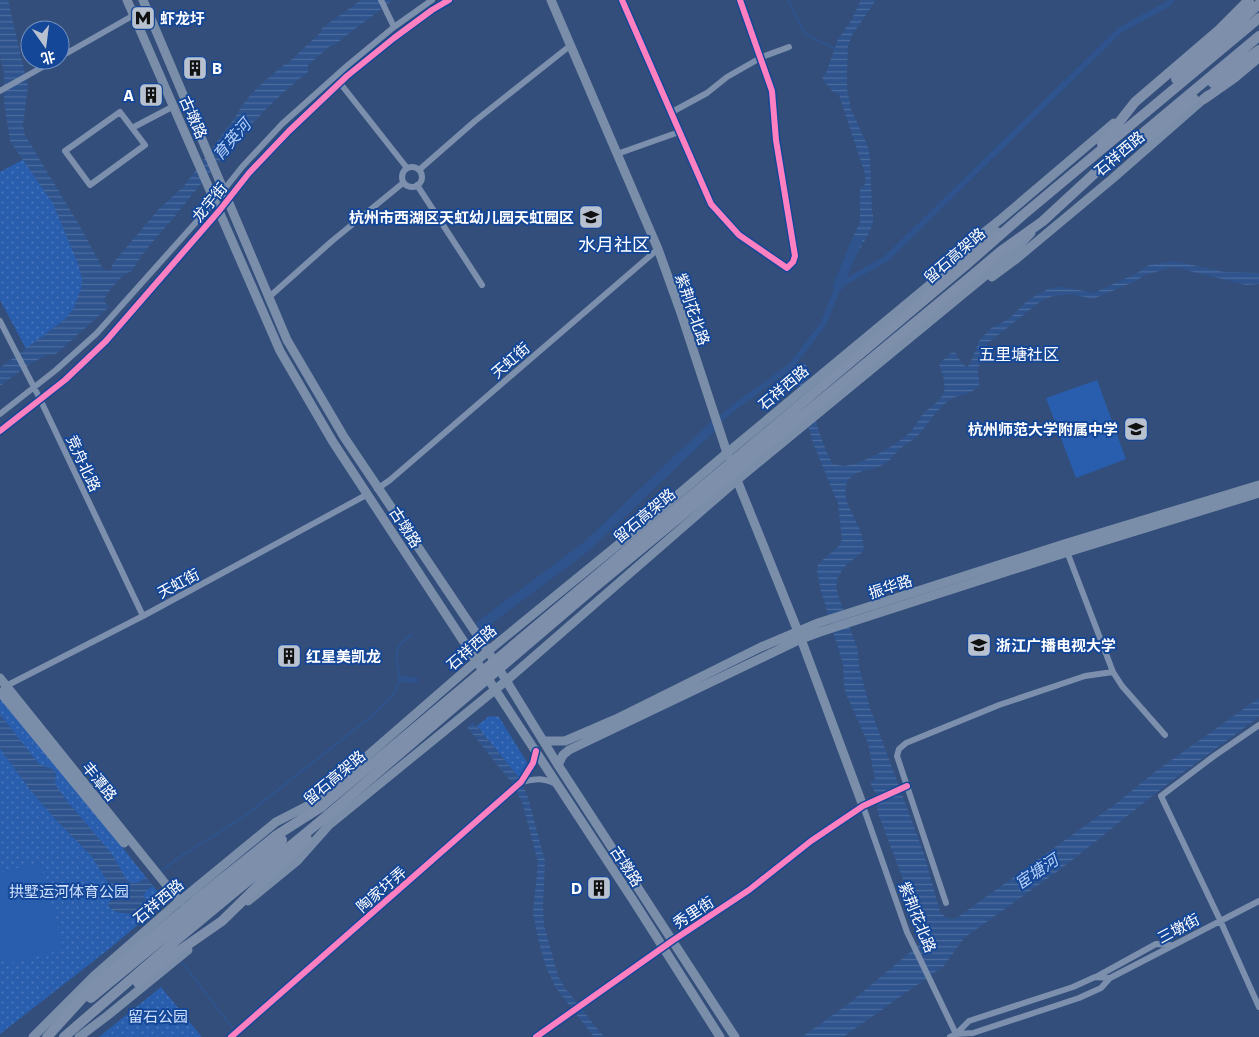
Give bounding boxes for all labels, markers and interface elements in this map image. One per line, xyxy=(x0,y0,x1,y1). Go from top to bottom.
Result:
metro station icon: 虾龙圩 xyxy=(130,5,156,31)
place label: 虾龙圩 xyxy=(160,9,205,27)
north arrow xyxy=(20,20,70,70)
text: 北 xyxy=(39,48,57,68)
building icon: B xyxy=(182,55,208,81)
place label: B xyxy=(212,59,222,77)
building icon: A xyxy=(138,82,164,108)
place label: A xyxy=(123,86,134,104)
street label: 古墩路 xyxy=(177,93,211,141)
water label: 育英河 xyxy=(208,112,256,163)
street label: 石祥西路 xyxy=(1090,127,1148,179)
street label: 龙宇街 xyxy=(188,179,230,225)
school or university icon: 杭州市西湖区天虹幼儿园天虹园区 xyxy=(578,204,604,230)
place label: 杭州市西湖区天虹幼儿园天虹园区 xyxy=(349,208,574,226)
street label: 留石高架路 xyxy=(920,224,988,286)
district label: 水月社区 xyxy=(578,233,650,255)
street label: 紫荆花北路 xyxy=(672,271,714,347)
street label: 天虹街 xyxy=(487,338,533,382)
district label: 五里塘社区 xyxy=(979,344,1059,363)
street label: 石祥西路 xyxy=(754,361,812,413)
school or university icon: 杭州师范大学附属中学 xyxy=(1123,416,1149,442)
place label: 杭州师范大学附属中学 xyxy=(968,420,1118,438)
street label: 竞舟北路 xyxy=(63,432,105,494)
street label: 留石高架路 xyxy=(609,484,679,546)
street label: 古墩路 xyxy=(386,503,426,551)
street label: 天虹街 xyxy=(154,564,202,602)
street label: 振华路 xyxy=(866,570,914,602)
street label: 石祥西路 xyxy=(442,621,500,673)
school or university icon: 浙江广播电视大学 xyxy=(966,632,992,658)
place label: 浙江广播电视大学 xyxy=(996,636,1116,654)
building icon: 红星美凯龙 xyxy=(276,643,302,669)
place label: 红星美凯龙 xyxy=(306,647,381,665)
street label: 留石高架路 xyxy=(299,746,369,808)
street label: 丰潭路 xyxy=(79,758,121,804)
street label: 古墩路 xyxy=(607,842,647,890)
water label: 宦塘河 xyxy=(1011,848,1064,892)
street label: 陶家圩弄 xyxy=(352,863,410,915)
street label: 石祥西路 xyxy=(129,875,187,927)
building icon: D xyxy=(586,875,612,901)
place label: D xyxy=(571,879,582,897)
street label: 紫荆花北路 xyxy=(896,879,940,955)
park label: 拱墅运河体育公园 xyxy=(9,882,129,900)
street label: 秀里街 xyxy=(669,892,717,932)
street label: 三墩街 xyxy=(1154,909,1202,947)
park label: 留石公园 xyxy=(128,1007,188,1025)

